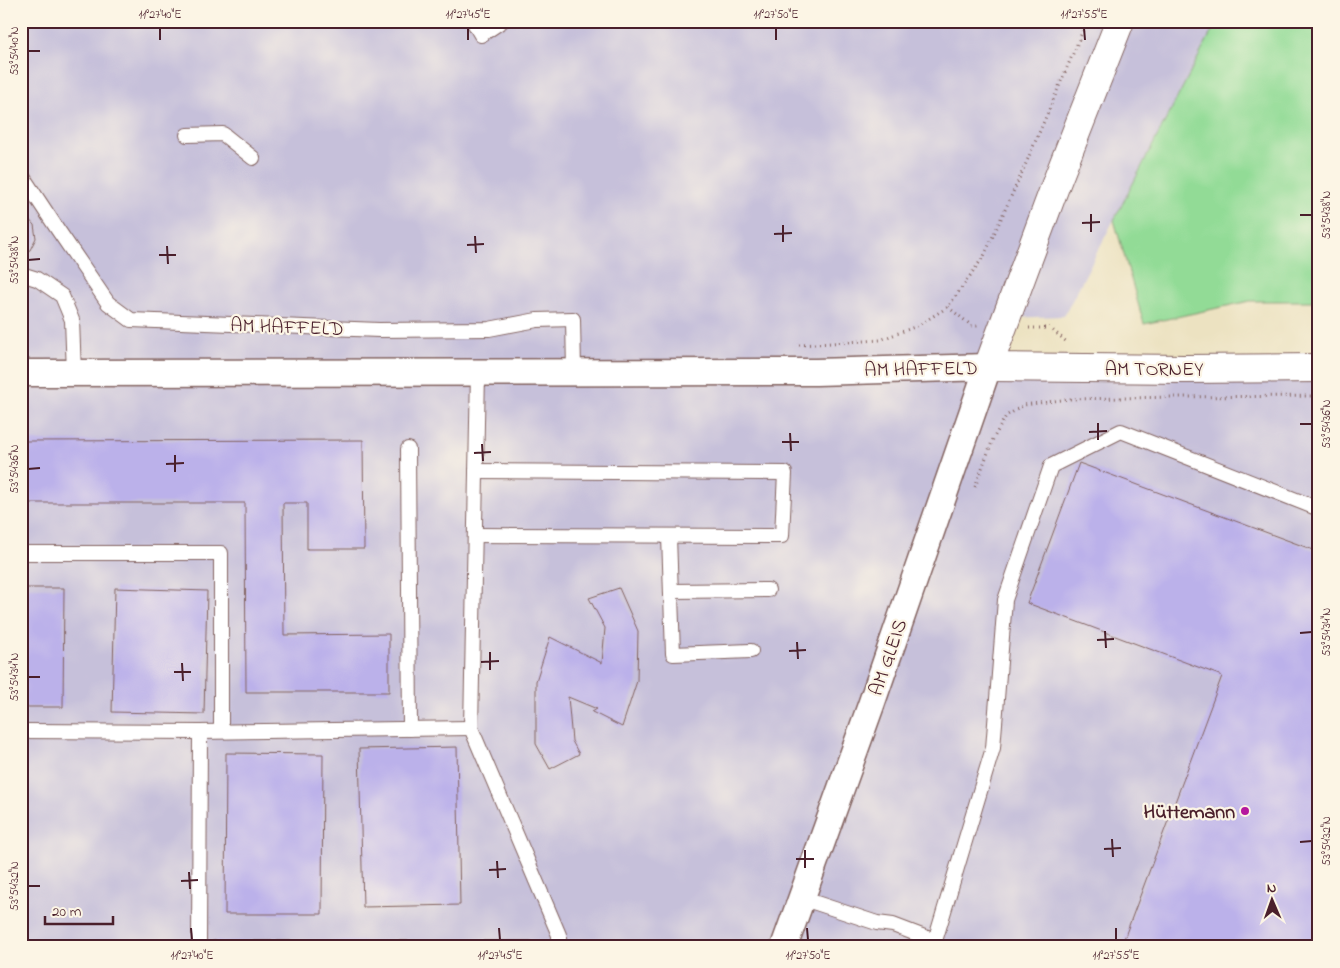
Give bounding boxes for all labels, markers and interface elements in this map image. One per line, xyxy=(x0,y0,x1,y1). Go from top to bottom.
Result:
text: 11°27'40"E xyxy=(138,6,182,24)
text: 11°27'45"E xyxy=(446,6,490,24)
text: 11°27'50"E xyxy=(753,6,799,24)
text: 11°27'55"E xyxy=(1061,6,1107,24)
text: 53°54'40"N xyxy=(6,26,24,76)
text: 53°54'38"N xyxy=(1318,191,1336,239)
text: 53°54'38"N xyxy=(6,236,24,284)
street label: AM HAFFELD xyxy=(230,312,344,345)
street label: AM HAFFELD xyxy=(864,355,978,386)
street label: AM TORNEY xyxy=(1105,356,1203,385)
text: 53°54'36"N xyxy=(1318,399,1336,449)
text: 53°54'36"N xyxy=(6,444,24,494)
text: 53°54'34"N xyxy=(1318,608,1336,656)
street label: AM GLEIS xyxy=(863,616,916,700)
text: 53°54'34"N xyxy=(6,653,24,701)
place label: Hüttemann xyxy=(1144,799,1235,828)
marker: Hüttemann xyxy=(1239,805,1251,817)
text: 53°54'32"N xyxy=(1318,816,1336,866)
text: 53°54'32"N xyxy=(6,861,24,911)
north arrow xyxy=(1248,876,1298,926)
text: N xyxy=(1267,878,1277,899)
scale bar xyxy=(45,893,112,925)
text: 20 m xyxy=(52,901,82,923)
text: 11°27'40"E xyxy=(170,947,214,965)
text: 11°27'45"E xyxy=(478,947,522,965)
text: 11°27'50"E xyxy=(785,947,831,965)
text: 11°27'55"E xyxy=(1093,947,1139,965)

